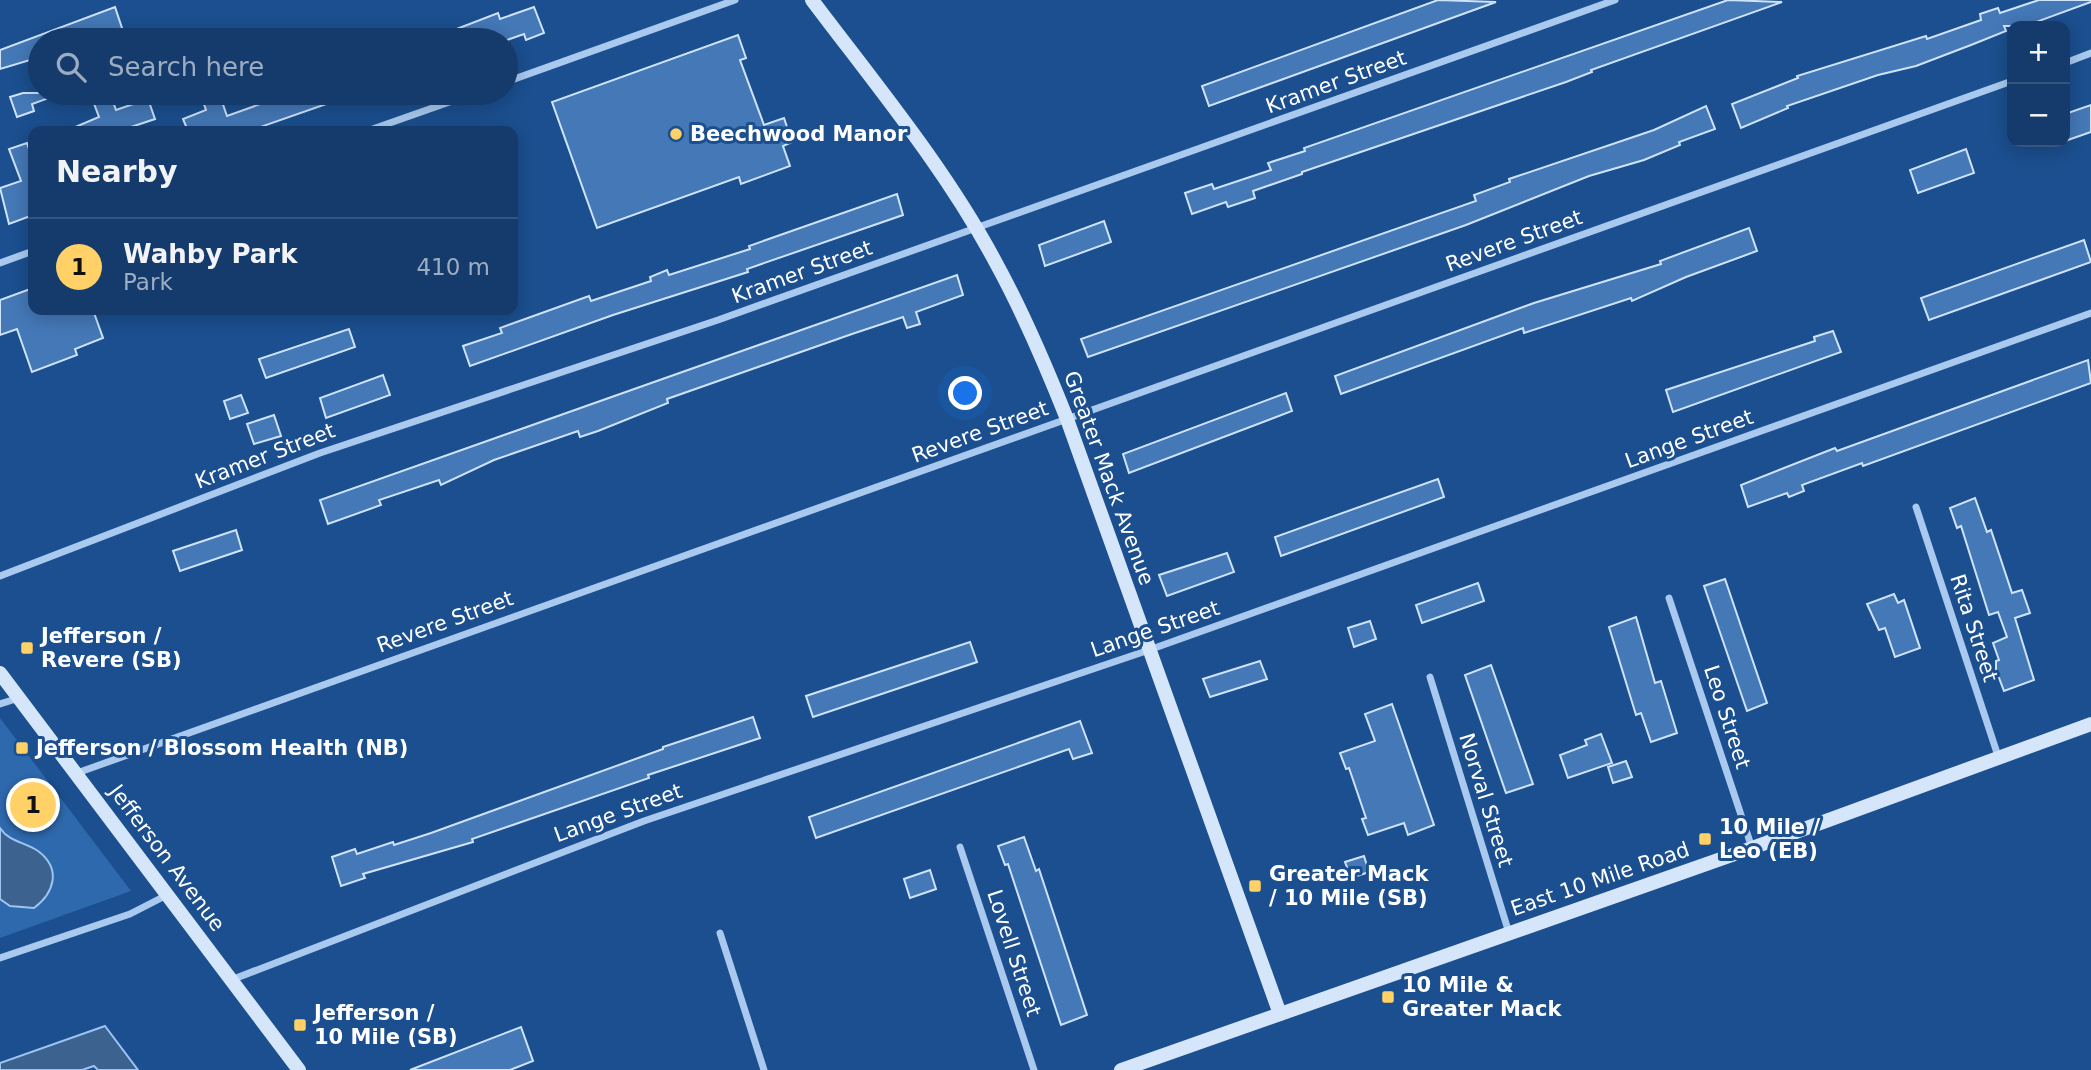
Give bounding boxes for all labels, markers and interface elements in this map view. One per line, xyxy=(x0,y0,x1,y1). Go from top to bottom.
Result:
map controls xyxy=(2007,21,2070,147)
button: + xyxy=(2007,21,2070,84)
search box xyxy=(28,28,518,105)
street label: Kramer Street xyxy=(1262,45,1410,119)
icon: search xyxy=(52,48,90,86)
text: Search here xyxy=(108,52,264,82)
button: − xyxy=(2007,84,2070,147)
place label: Beechwood Manor xyxy=(690,122,908,146)
marker: Beechwood Manor xyxy=(668,126,684,142)
text: Nearby xyxy=(56,154,178,189)
street label: Revere Street xyxy=(1442,205,1586,277)
street label: Kramer Street xyxy=(728,235,876,309)
text: Wahby Park xyxy=(123,239,297,269)
text: 1 xyxy=(71,254,87,280)
text: 410 m xyxy=(416,254,490,280)
text: Park xyxy=(123,269,173,295)
street label: Greater Mack Avenue xyxy=(1059,368,1159,588)
your location xyxy=(948,376,982,410)
street label: Revere Street xyxy=(908,396,1052,468)
street label: Lange Street xyxy=(1622,405,1756,473)
street label: Kramer Street xyxy=(192,418,338,494)
street label: Rita Street xyxy=(1945,571,2003,685)
street label: Revere Street xyxy=(373,586,517,658)
street label: Lange Street xyxy=(1087,596,1223,662)
place label: Jefferson / Revere (SB) xyxy=(39,624,182,672)
marker: Jefferson / Revere (SB) xyxy=(19,640,35,656)
street label: Leo Street xyxy=(1699,662,1755,772)
street label: Norval Street xyxy=(1454,730,1518,870)
place label: Jefferson / Blossom Health (NB) xyxy=(34,736,408,760)
marker: Jefferson / Blossom Health (NB) xyxy=(14,740,30,756)
pin: 1 xyxy=(10,779,56,831)
street label: Jefferson Avenue xyxy=(103,779,230,936)
street label: Lange Street xyxy=(551,779,685,847)
place label: 10 Mile / Leo (EB) xyxy=(1719,815,1820,863)
marker: 10 Mile / Leo (EB) xyxy=(1697,831,1713,847)
street label: East 10 Mile Road xyxy=(1507,837,1693,921)
place label: Greater Mack / 10 Mile (SB) xyxy=(1269,862,1429,910)
marker: Greater Mack / 10 Mile (SB) xyxy=(1247,878,1263,894)
street label: Lovell Street xyxy=(982,887,1046,1019)
place label: 10 Mile & Greater Mack xyxy=(1402,973,1562,1021)
marker: 10 Mile & Greater Mack xyxy=(1380,989,1396,1005)
place label: Jefferson / 10 Mile (SB) xyxy=(312,1001,458,1049)
marker: Jefferson / 10 Mile (SB) xyxy=(292,1017,308,1033)

